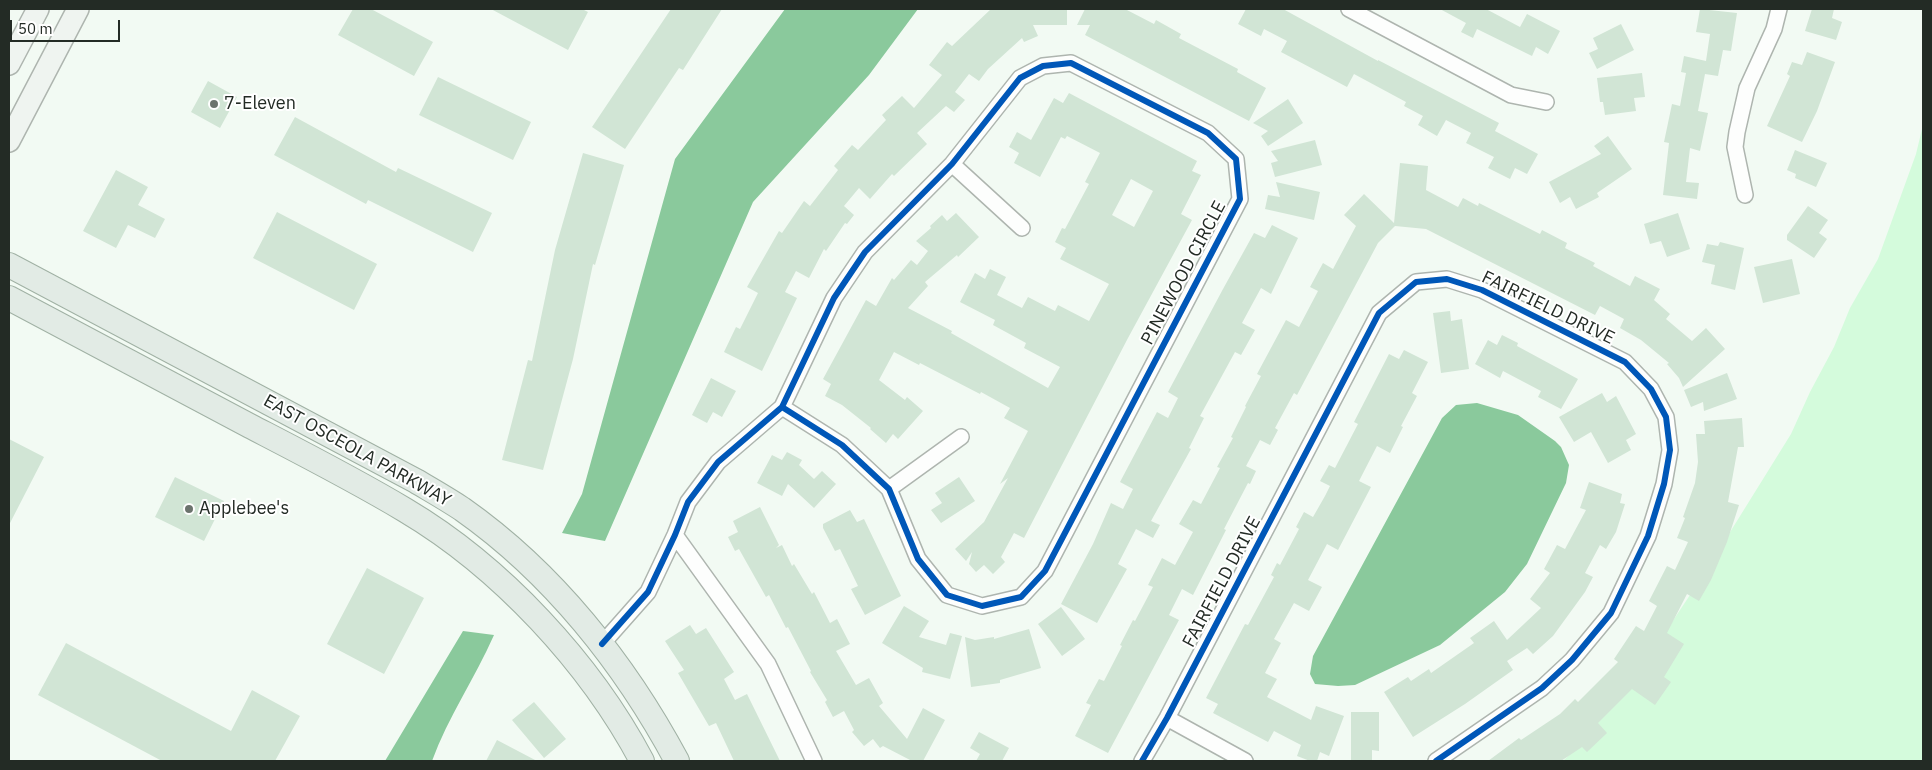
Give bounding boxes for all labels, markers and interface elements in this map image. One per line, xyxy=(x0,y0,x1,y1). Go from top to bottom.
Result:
scale bar xyxy=(12,10,122,42)
text: 50 m xyxy=(18,19,53,38)
place label: 7-Eleven xyxy=(224,93,296,115)
marker: 7-Eleven xyxy=(208,98,220,110)
street label: PINEWOOD CIRCLE xyxy=(1137,197,1231,349)
street label: FAIRFIELD DRIVE xyxy=(1478,267,1618,349)
street label: EAST OSCEOLA PARKWAY xyxy=(259,390,455,512)
place label: Applebee's xyxy=(199,498,289,520)
marker: Applebee's xyxy=(183,503,195,515)
street label: FAIRFIELD DRIVE xyxy=(1178,513,1266,651)

